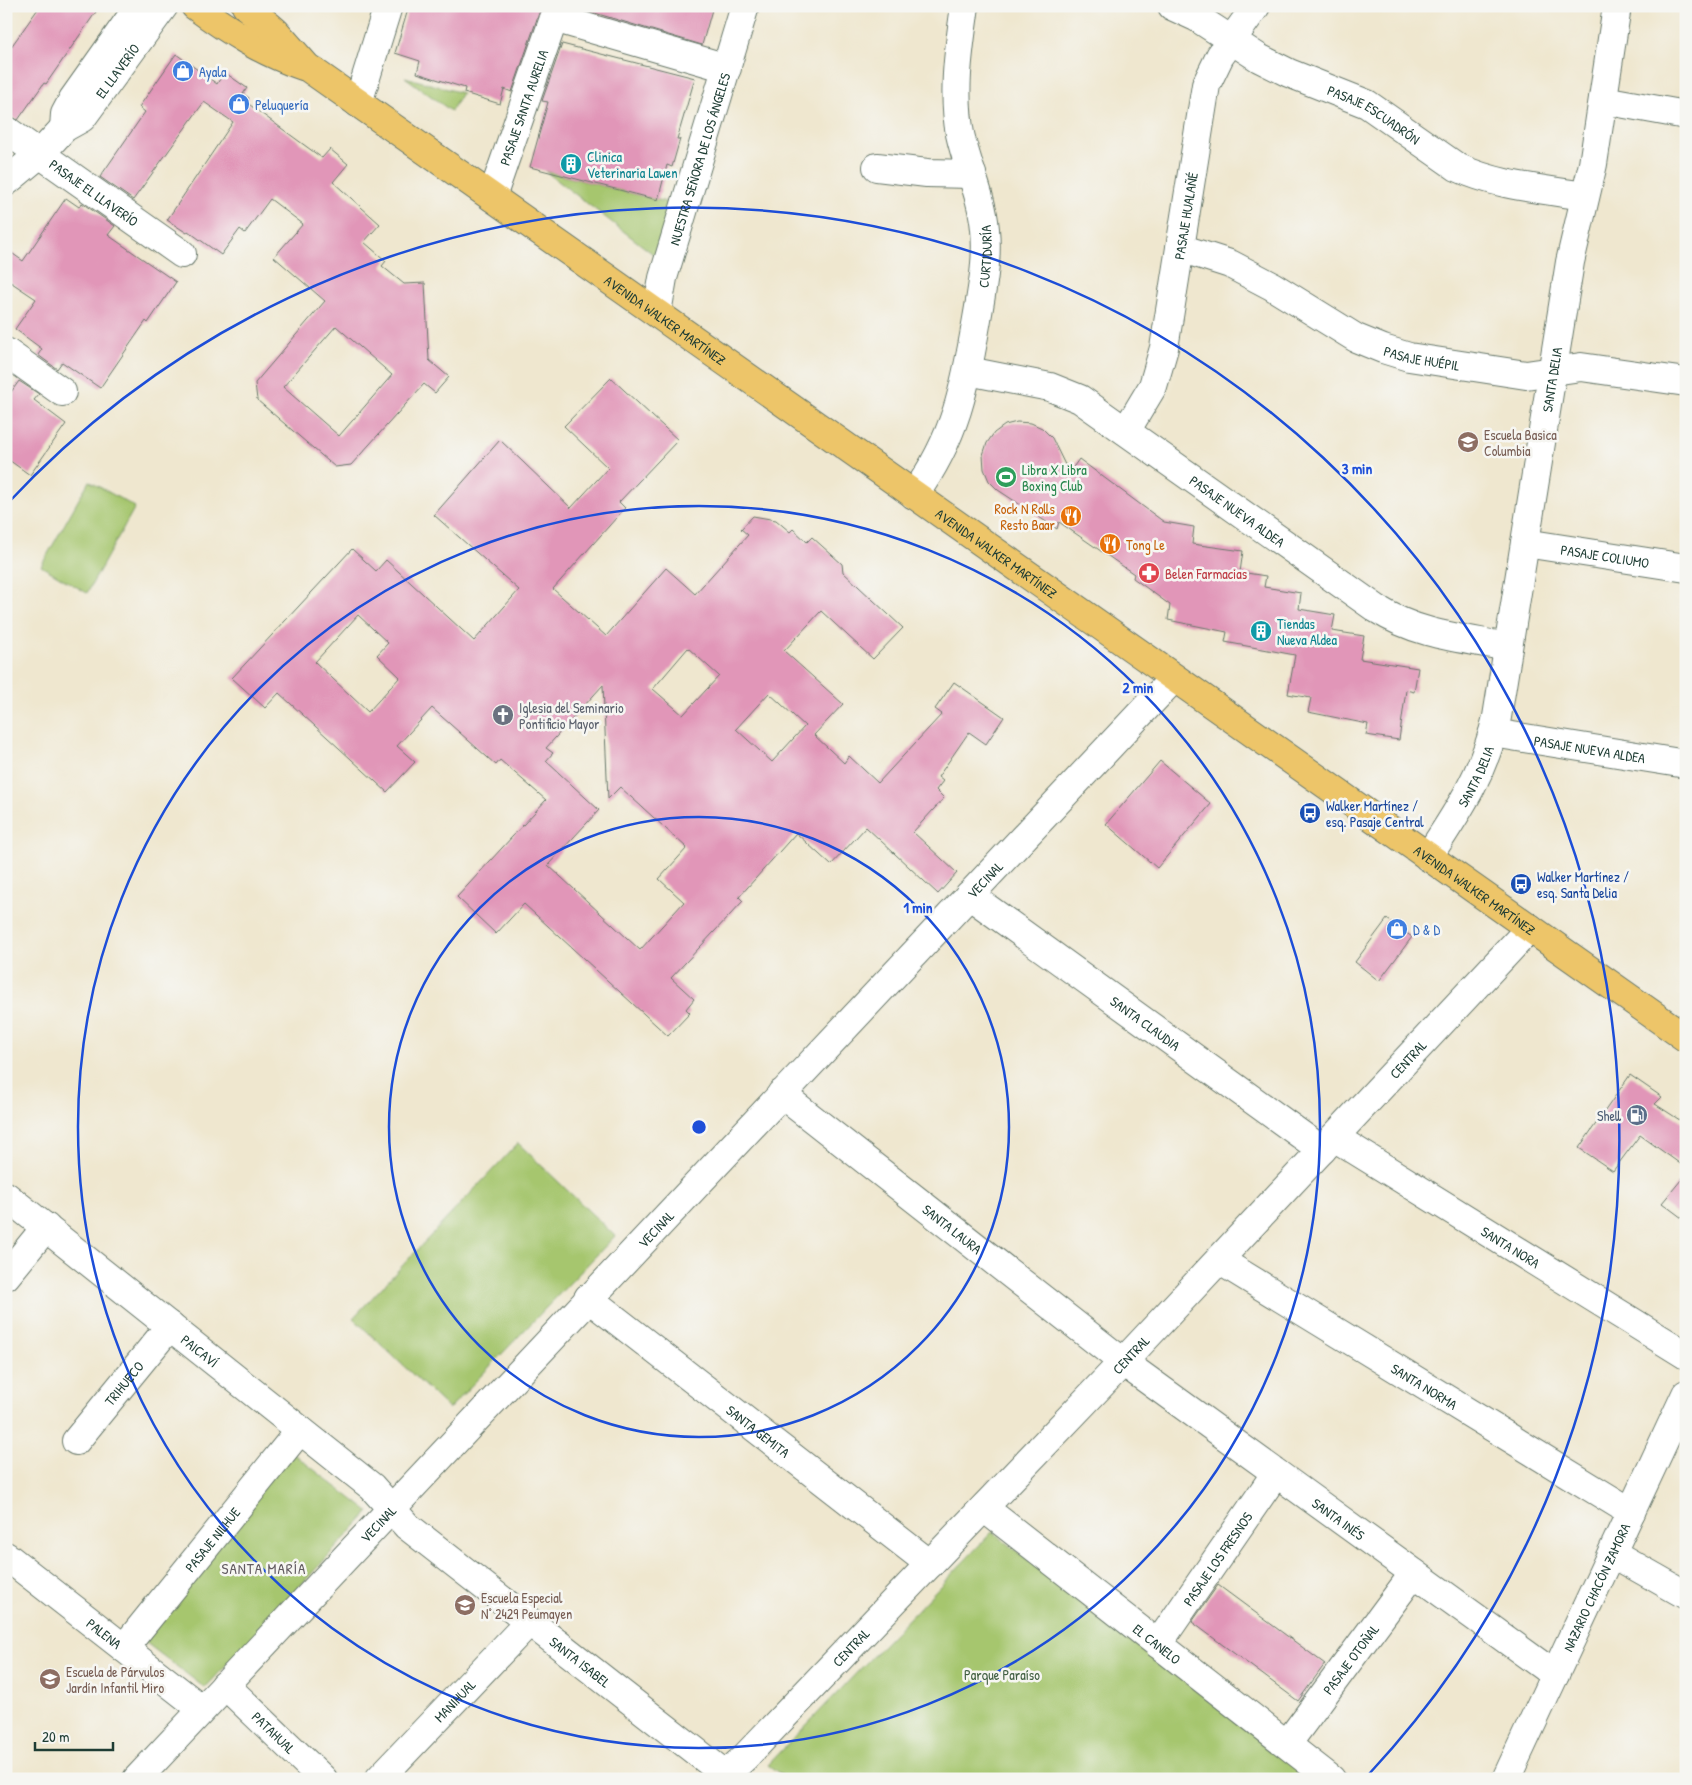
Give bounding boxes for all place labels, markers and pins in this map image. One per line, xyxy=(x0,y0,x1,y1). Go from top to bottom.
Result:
shop icon: Ayala xyxy=(171,59,195,83)
place label: Ayala xyxy=(199,62,227,82)
shop icon: Peluquería xyxy=(227,92,251,116)
place label: Peluquería xyxy=(255,95,309,115)
place label: Clinica Veterinaria Lawen xyxy=(587,147,677,182)
building icon: Clinica Veterinaria Lawen xyxy=(559,152,583,176)
place label: Escuela Basica Columbia xyxy=(1484,425,1557,460)
school or university icon: Escuela Basica Columbia xyxy=(1456,430,1480,454)
place label: Libra X Libra Boxing Club xyxy=(1022,460,1087,496)
sports icon: Libra X Libra Boxing Club xyxy=(994,465,1018,489)
place label: Rock N Rolls Resto Baar xyxy=(994,499,1056,534)
restaurant icon: Rock N Rolls Resto Baar xyxy=(1059,504,1083,528)
restaurant icon: Tong Le xyxy=(1098,532,1122,556)
place label: Tong Le xyxy=(1126,535,1165,555)
pharmacy icon: Belen Farmacias xyxy=(1137,561,1161,585)
place label: Belen Farmacias xyxy=(1165,564,1247,583)
place label: Tiendas Nueva Aldea xyxy=(1277,614,1338,649)
building icon: Tiendas Nueva Aldea xyxy=(1249,619,1273,643)
place label: Iglesia del Seminario Pontificio Mayor xyxy=(519,698,624,734)
church icon: Iglesia del Seminario Pontificio Mayor xyxy=(491,703,515,727)
place label: Walker Martínez / esq. Pasaje Central xyxy=(1326,796,1424,832)
bus stop icon: Walker Martínez / esq. Pasaje Central xyxy=(1298,801,1322,825)
place label: Walker Martínez / esq. Santa Delia xyxy=(1537,867,1629,903)
bus stop icon: Walker Martínez / esq. Santa Delia xyxy=(1509,872,1533,896)
shop icon: D & D xyxy=(1385,917,1409,941)
place label: D & D xyxy=(1413,920,1441,939)
fuel station icon: Shell xyxy=(1625,1103,1649,1127)
place label: Shell xyxy=(1597,1106,1622,1125)
centre of rings xyxy=(690,1118,708,1136)
place label: Escuela Especial N° 2429 Peumayen xyxy=(481,1588,572,1624)
school or university icon: Escuela Especial N° 2429 Peumayen xyxy=(453,1593,477,1617)
place label: Escuela de Párvulos Jardín Infantil Miro xyxy=(66,1662,164,1697)
school or university icon: Escuela de Párvulos Jardín Infantil Miro xyxy=(38,1667,62,1691)

